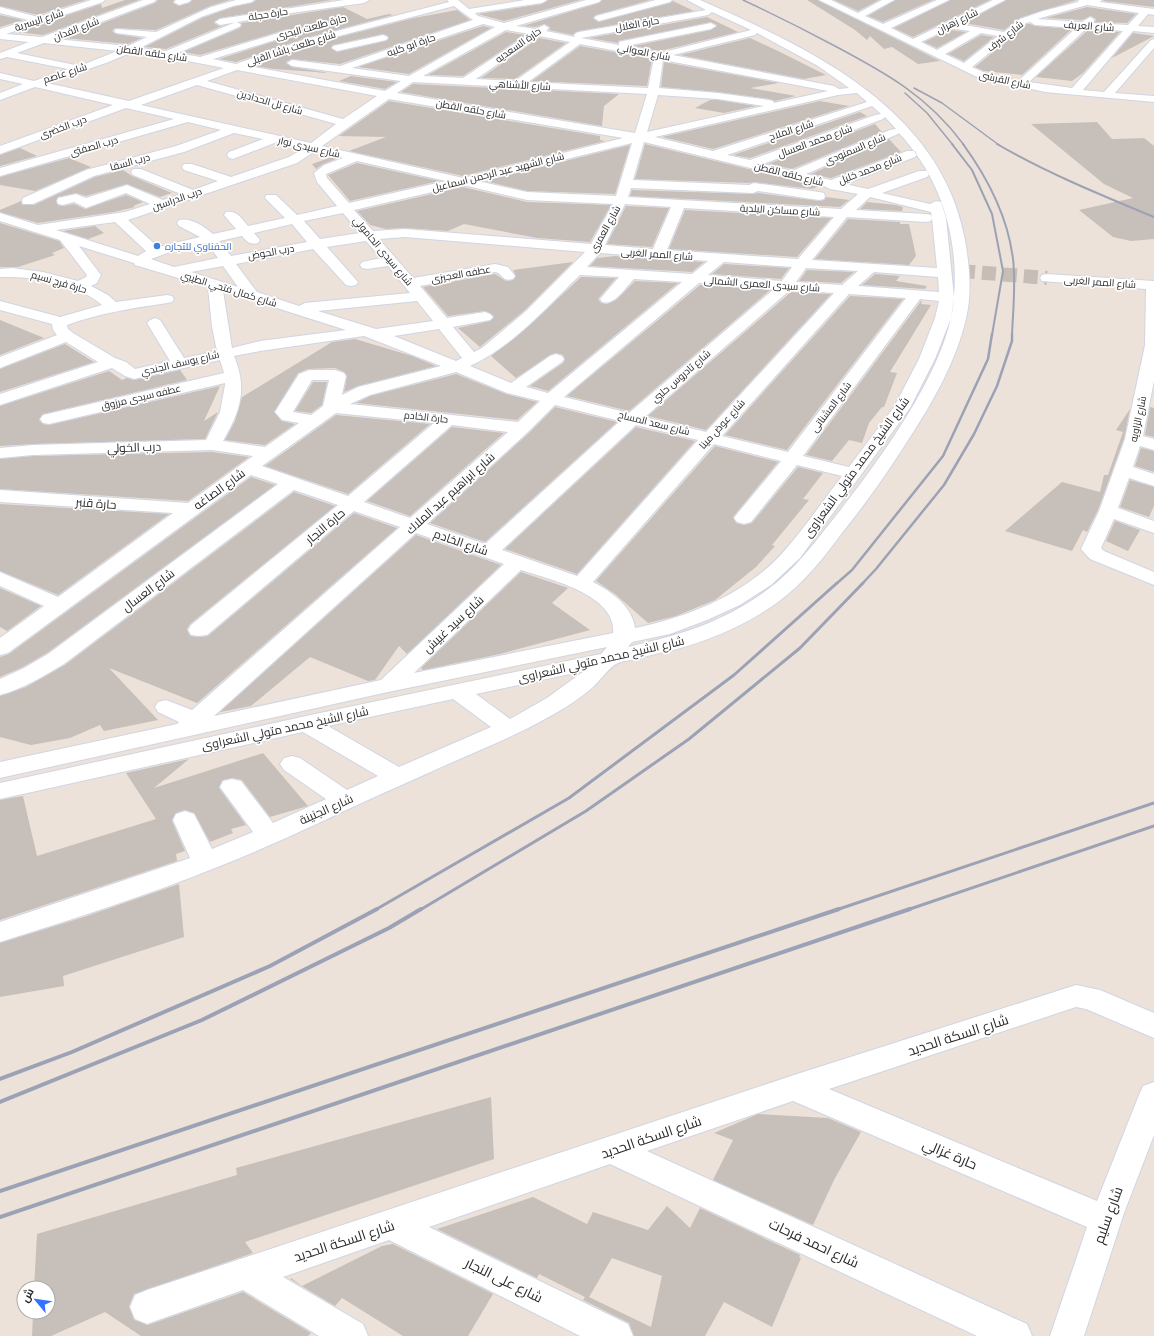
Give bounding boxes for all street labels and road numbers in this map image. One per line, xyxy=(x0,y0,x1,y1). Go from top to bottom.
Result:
street label: حارة حجلة xyxy=(247,4,289,24)
street label: شارع زهران xyxy=(934,5,980,37)
street label: شارع اليسرية xyxy=(13,6,65,34)
street label: حارة طلعت البحرى xyxy=(274,11,348,43)
street label: شارع الفدان xyxy=(51,14,101,44)
street label: حارة الغلال xyxy=(614,14,660,34)
street label: شارع شرف xyxy=(984,18,1026,54)
street label: شارع العريف xyxy=(1063,18,1115,34)
street label: حارة السعديه xyxy=(492,24,544,66)
street label: شارع طلعت باشا القبلى xyxy=(245,27,337,69)
street label: حارة ابو كليه xyxy=(385,31,437,59)
street label: شارع العواني xyxy=(616,41,671,64)
street label: شارع حلقه القطن xyxy=(116,42,188,64)
street label: شارع عاصم xyxy=(41,60,89,87)
street label: شارع القرشى xyxy=(978,68,1032,92)
street label: شارع الأشناهي xyxy=(489,77,551,94)
street label: شارع تل الحدادين xyxy=(236,86,304,118)
street label: شارع حلقه القطن xyxy=(435,96,507,122)
street label: درب الخضرى xyxy=(38,112,89,142)
street label: شارع الملاح xyxy=(767,117,815,143)
street label: شارع محمد العسال xyxy=(776,121,854,161)
street label: شارع السمنودى xyxy=(823,130,887,168)
street label: درب الصفتى xyxy=(69,133,120,159)
street label: شارع سيدى نوار xyxy=(276,133,341,160)
street label: شارع الشهيد عبد الرحمن اسماعيل xyxy=(431,149,565,195)
street label: درب السقا xyxy=(109,150,152,174)
street label: شارع محمد خليل xyxy=(836,151,904,187)
street label: شارع حلقه القطن xyxy=(753,159,825,189)
street label: درب الدراسين xyxy=(150,184,204,214)
street label: شارع مساكن البلدية xyxy=(740,201,820,219)
street label: شارع العمرى xyxy=(587,203,623,255)
street label: شارع سيدى الحامولي xyxy=(350,214,416,289)
street label: درب الحوض xyxy=(247,242,295,262)
street label: شارع الممر الغربى xyxy=(621,245,693,263)
street label: عطفه العجيزى xyxy=(430,262,492,286)
street label: حارة فرج نسيم xyxy=(29,268,88,297)
street label: شارع كمال فتحي الطيبي xyxy=(179,268,279,311)
street label: شارع سيدى العمرى الشمالى xyxy=(704,273,820,295)
street label: شارع الممر الغربى xyxy=(1064,273,1136,291)
street label: شارع تادروس حلبي xyxy=(649,347,714,406)
street label: شارع يوسف الجندي xyxy=(140,348,221,379)
street label: شارع المشناتى xyxy=(808,379,854,435)
street label: عطفه سيدى مرزوق xyxy=(100,381,182,413)
street label: شارع الشيخ محمد متولي الشعراوى xyxy=(800,394,915,542)
street label: شارع الزاويه xyxy=(1127,395,1149,443)
street label: شارع عوض مينا xyxy=(696,396,748,452)
street label: حارة الخادم xyxy=(403,408,449,427)
street label: شارع سعد المساح xyxy=(617,408,691,438)
street label: درب الخولي xyxy=(107,439,162,458)
street label: شارع ابراهيم عبد الملاك xyxy=(402,449,498,538)
street label: شارع الصاغه xyxy=(190,465,248,514)
street label: حارة قنبر xyxy=(74,494,117,512)
street label: حارة النجار xyxy=(301,505,348,548)
street label: شارع الخادم xyxy=(431,526,490,559)
street label: شارع العسال xyxy=(119,565,178,615)
street label: شارع سيد غبيش xyxy=(419,592,487,657)
street label: شارع الشيخ محمد متولي الشعراوى xyxy=(516,633,686,688)
street label: شارع الشيخ محمد متولي الشعراوى xyxy=(200,703,371,756)
street label: شارع الجنينة xyxy=(297,790,356,828)
street label: شارع السكة الحديد xyxy=(905,1010,1011,1060)
street label: شارع السكة الحديد xyxy=(598,1111,704,1163)
street label: حارة غزالي xyxy=(919,1134,980,1176)
street label: شارع سليم xyxy=(1089,1184,1128,1246)
street label: شارع احمد فرحات xyxy=(766,1214,862,1272)
street label: شارع السكة الحديد xyxy=(291,1216,397,1266)
street label: شارع على النجار xyxy=(461,1253,546,1307)

